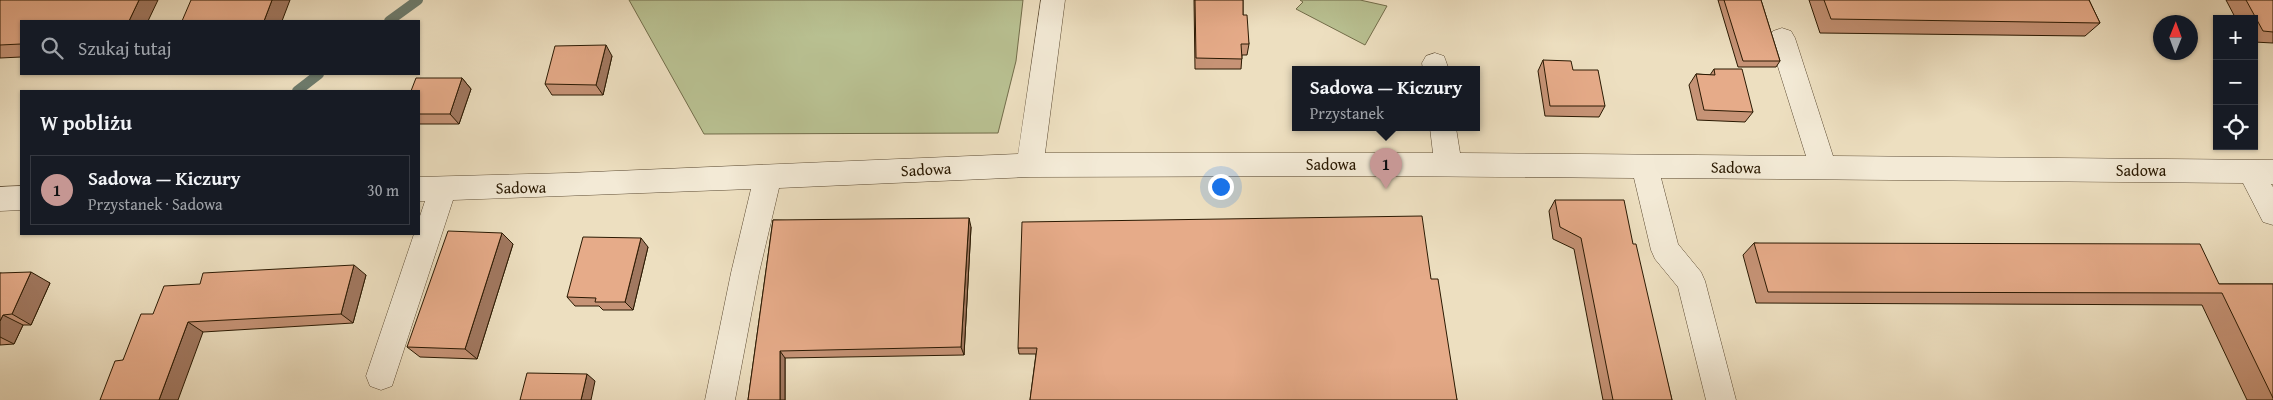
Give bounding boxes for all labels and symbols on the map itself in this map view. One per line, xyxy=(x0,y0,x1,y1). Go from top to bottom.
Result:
north arrow xyxy=(2153,15,2198,60)
pin: 1 xyxy=(1370,148,1402,189)
street label: Sadowa xyxy=(1306,152,1357,176)
street label: Sadowa xyxy=(1711,155,1762,179)
street label: Sadowa xyxy=(900,156,952,182)
street label: Sadowa xyxy=(2116,158,2167,182)
your location xyxy=(1208,174,1234,200)
street label: Sadowa xyxy=(496,175,547,199)

